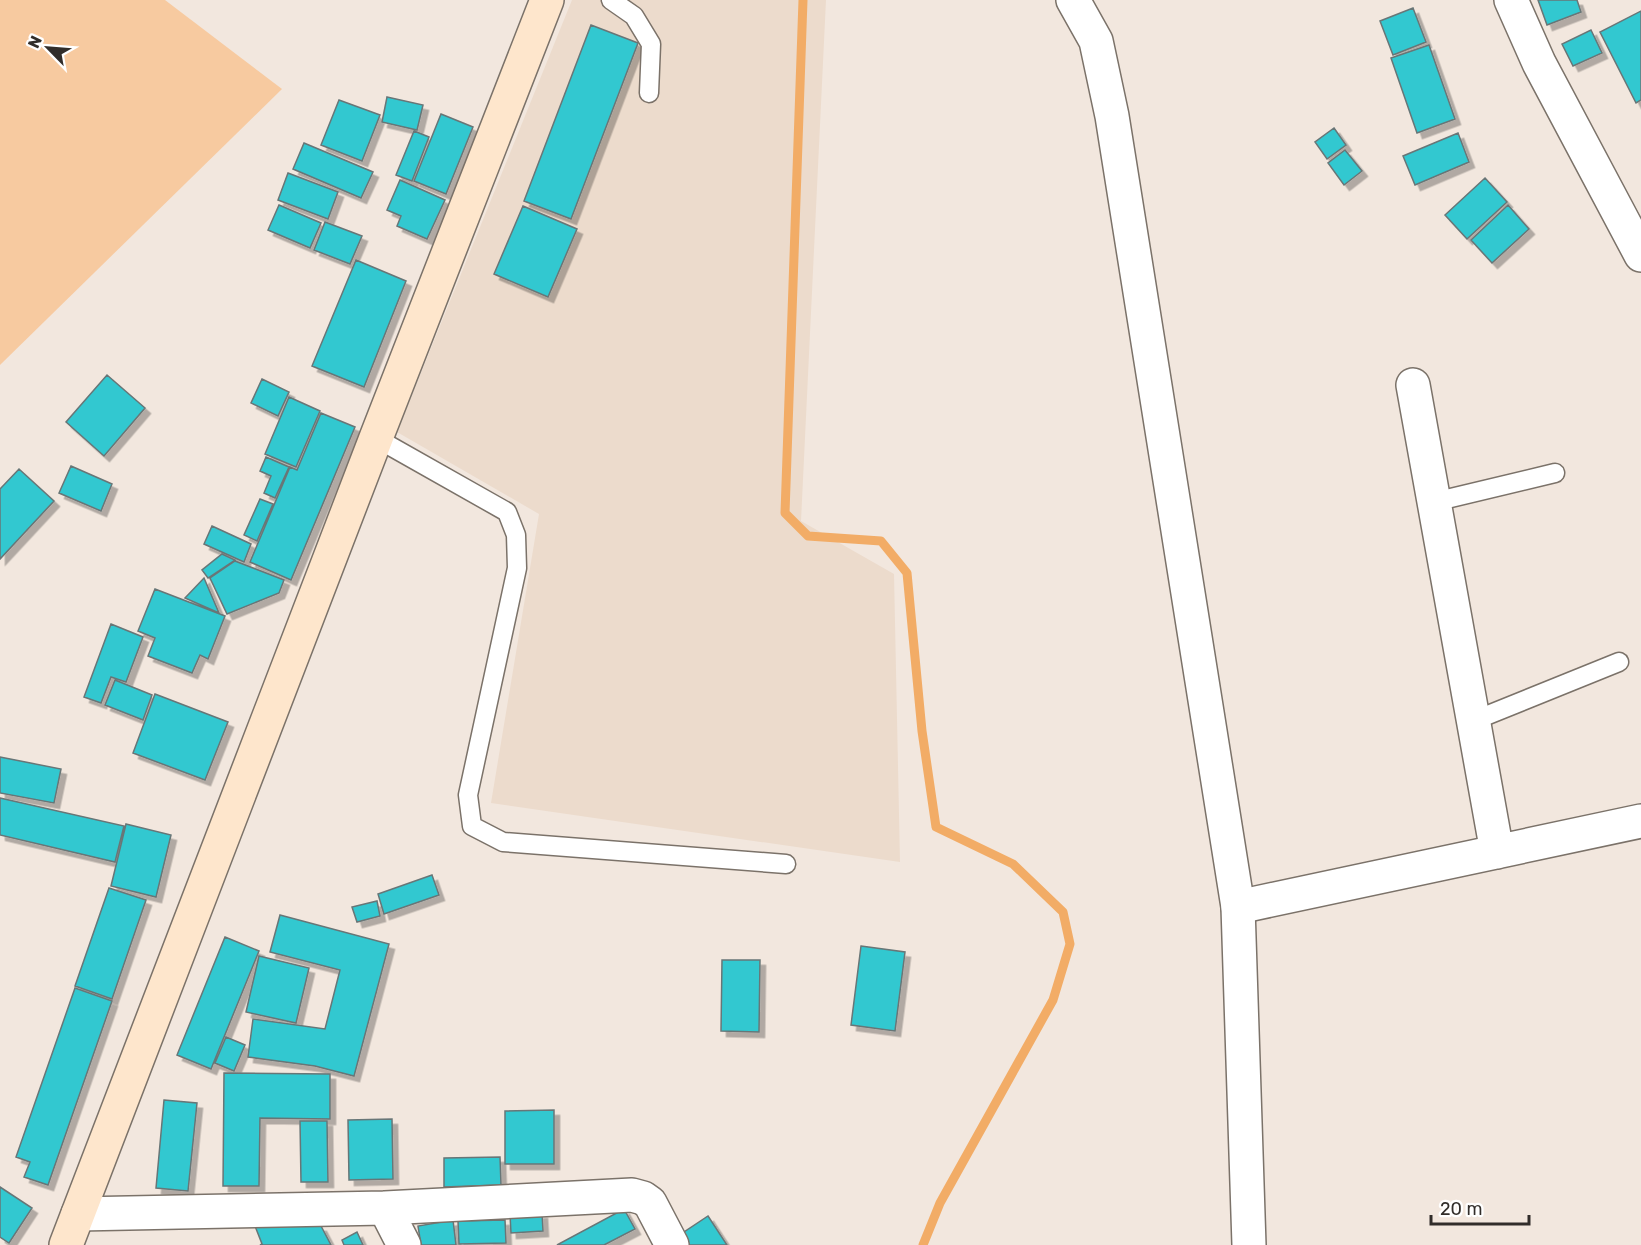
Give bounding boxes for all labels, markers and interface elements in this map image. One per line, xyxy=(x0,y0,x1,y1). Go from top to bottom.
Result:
north arrow xyxy=(18,18,78,78)
text: N xyxy=(24,33,46,51)
scale bar xyxy=(1431,1188,1528,1226)
text: 20 m xyxy=(1440,1198,1482,1220)

